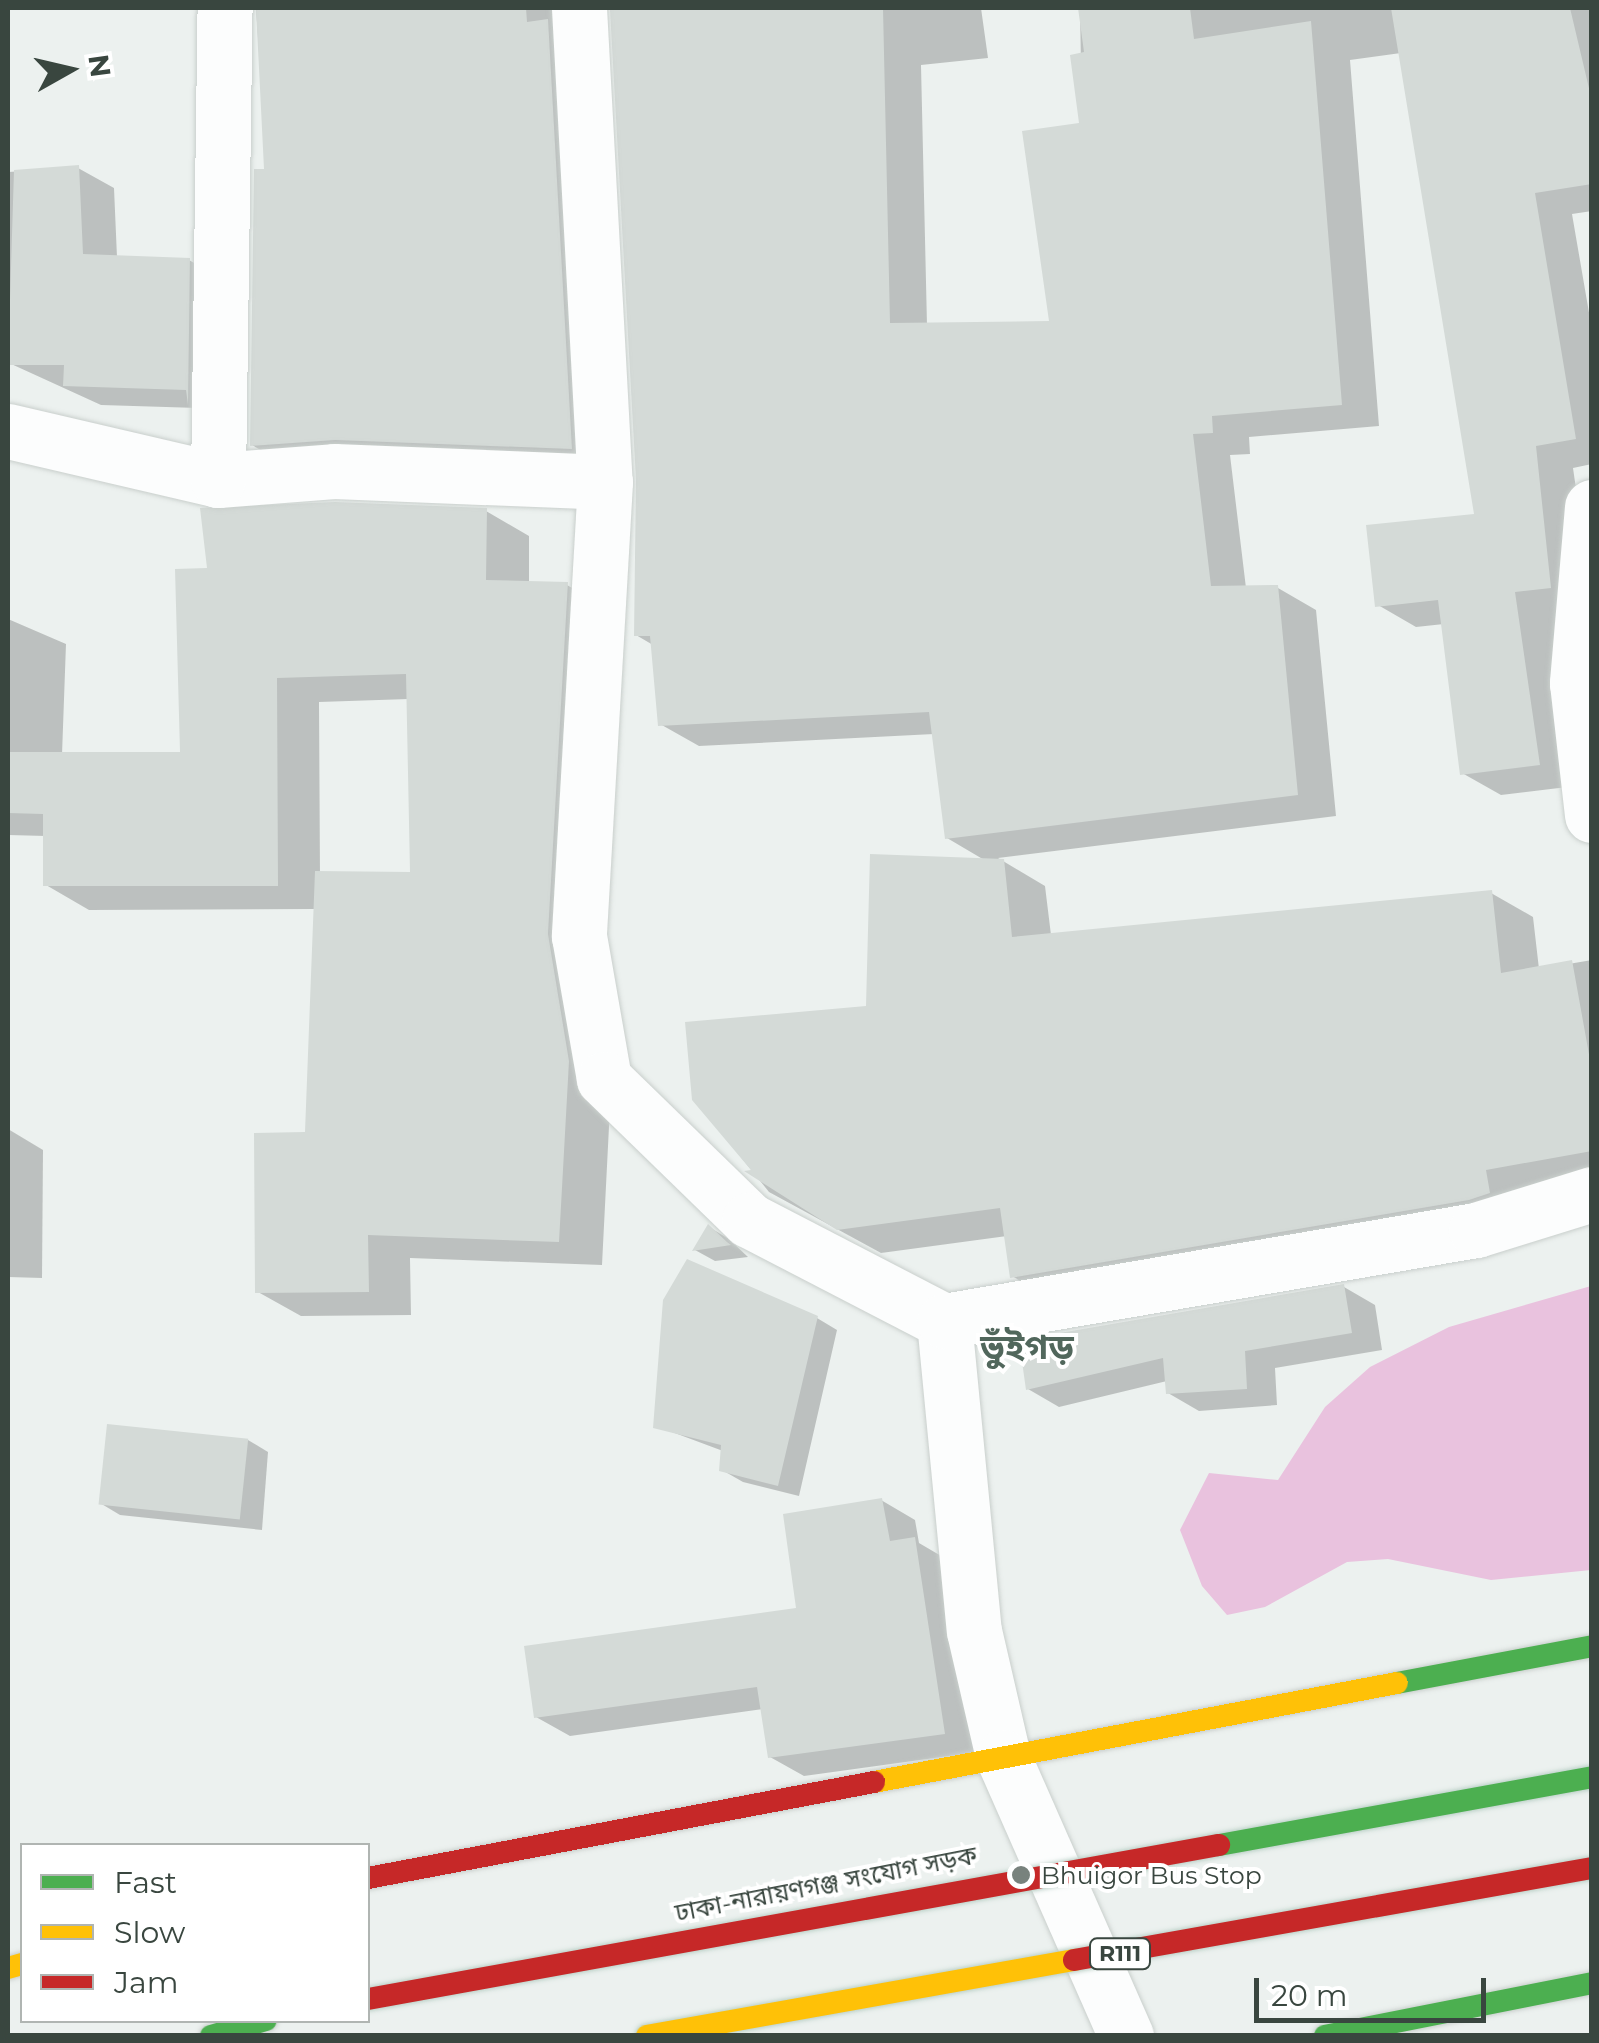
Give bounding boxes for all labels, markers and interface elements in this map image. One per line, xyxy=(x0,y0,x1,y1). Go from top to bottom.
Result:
north arrow xyxy=(20,20,120,120)
text: N xyxy=(81,52,118,79)
district label: ভুঁইগড় xyxy=(980,1326,1074,1368)
street label: ঢাকা-নারায়ণগঞ্জ সংযোগ সড়ক xyxy=(672,1840,980,1928)
legend xyxy=(20,1843,370,2023)
place label: Bhuigor Bus Stop xyxy=(1041,1860,1262,1890)
text: Fast xyxy=(114,1864,177,1901)
marker: Bhuigor Bus Stop xyxy=(1010,1864,1032,1886)
text: Slow xyxy=(114,1914,185,1951)
road number: R111 xyxy=(1088,1937,1152,1971)
scale bar xyxy=(1259,1958,1492,2020)
text: Jam xyxy=(114,1964,179,2001)
text: 20 m xyxy=(1271,1977,1348,2014)

